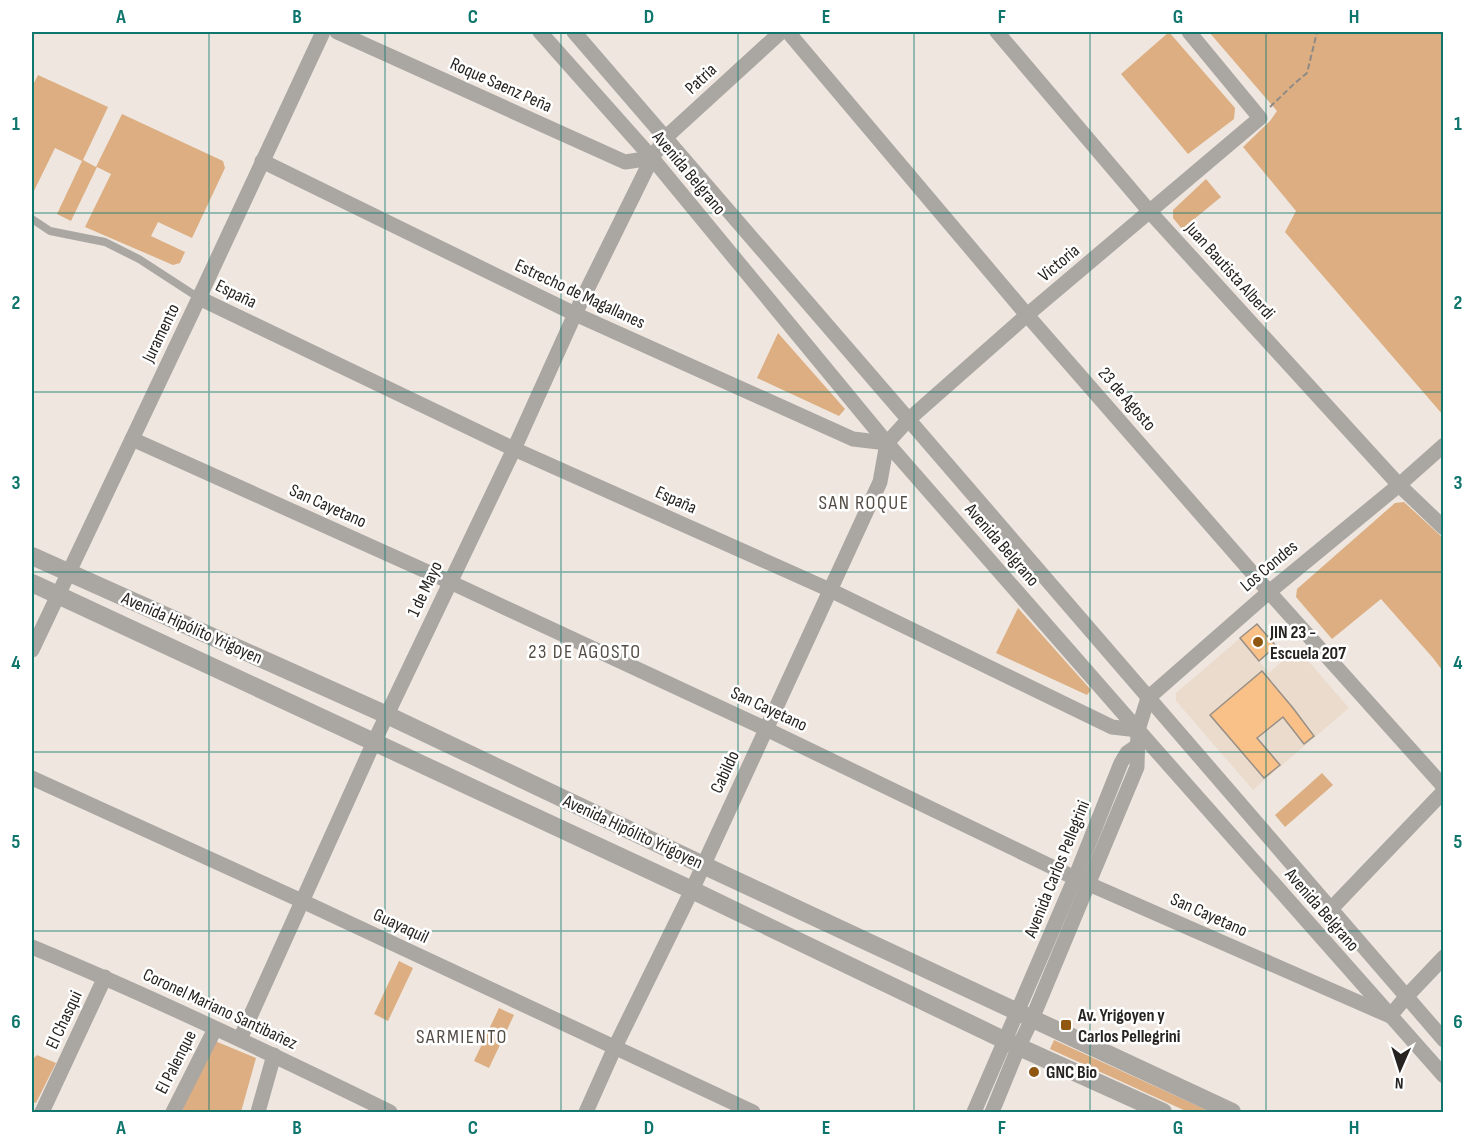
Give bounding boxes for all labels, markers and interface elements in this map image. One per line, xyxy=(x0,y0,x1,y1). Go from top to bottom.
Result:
text: A xyxy=(115,5,126,29)
text: B xyxy=(292,5,302,29)
text: C xyxy=(468,5,478,29)
text: D xyxy=(644,5,654,29)
text: E xyxy=(822,5,830,29)
text: F xyxy=(998,5,1006,29)
text: G xyxy=(1173,5,1183,29)
text: H xyxy=(1349,5,1359,29)
street label: Roque Saenz Peña xyxy=(447,53,555,117)
street label: Patria xyxy=(681,59,721,99)
text: 1 xyxy=(12,112,20,136)
text: 1 xyxy=(1454,112,1462,136)
street label: Avenida Belgrano xyxy=(647,126,730,219)
street label: Juan Bautista Alberdi xyxy=(1180,217,1279,324)
street label: Victoria xyxy=(1034,240,1084,286)
street label: Estrecho de Magallanes xyxy=(512,255,648,333)
street label: España xyxy=(212,275,260,313)
text: 2 xyxy=(12,291,20,315)
text: 2 xyxy=(1454,291,1462,315)
street label: Juramento xyxy=(137,300,184,367)
street label: 23 de Agosto xyxy=(1094,363,1160,435)
text: 3 xyxy=(12,471,21,495)
text: 3 xyxy=(1454,471,1463,495)
street label: San Cayetano xyxy=(286,480,370,532)
street label: España xyxy=(652,482,700,518)
district label: SAN ROQUE xyxy=(819,491,909,515)
street label: Avenida Belgrano xyxy=(960,499,1044,591)
street label: Los Condes xyxy=(1236,536,1302,596)
street label: 1 de Mayo xyxy=(403,558,447,620)
street label: Avenida Hipólito Yrigoyen xyxy=(118,587,265,668)
place label: JIN 23 - Escuela 207 xyxy=(1269,622,1346,664)
marker: JIN 23 - Escuela 207 xyxy=(1251,635,1265,649)
district label: 23 DE AGOSTO xyxy=(528,640,642,664)
text: 4 xyxy=(11,651,21,675)
text: 4 xyxy=(1453,651,1463,675)
street label: San Cayetano xyxy=(727,682,811,736)
street label: Cabildo xyxy=(706,747,744,797)
street label: Avenida Hipólito Yrigoyen xyxy=(559,790,706,874)
street label: Avenida Carlos Pellegrini xyxy=(1020,797,1094,942)
text: 5 xyxy=(12,830,21,854)
text: 5 xyxy=(1454,830,1463,854)
street label: Avenida Belgrano xyxy=(1280,864,1364,956)
street label: San Cayetano xyxy=(1167,889,1251,941)
street label: Guayaquil xyxy=(370,904,432,948)
street label: Coronel Mariano Santibañez xyxy=(140,964,301,1054)
street label: El Chasqui xyxy=(41,988,87,1052)
place label: Av. Yrigoyen y Carlos Pellegrini xyxy=(1077,1005,1180,1047)
text: 6 xyxy=(11,1010,21,1034)
text: 6 xyxy=(1453,1010,1463,1034)
marker: Av. Yrigoyen y Carlos Pellegrini xyxy=(1059,1018,1073,1032)
district label: SARMIENTO xyxy=(416,1025,508,1049)
street label: El Palenque xyxy=(151,1027,201,1097)
north arrow xyxy=(1370,1039,1430,1099)
place label: GNC Bio xyxy=(1046,1062,1097,1083)
marker: GNC Bio xyxy=(1027,1065,1041,1079)
text: N xyxy=(1395,1073,1404,1092)
text: A xyxy=(115,1116,126,1140)
text: B xyxy=(292,1116,302,1140)
text: C xyxy=(468,1116,478,1140)
text: D xyxy=(644,1116,654,1140)
text: E xyxy=(822,1116,830,1140)
text: F xyxy=(998,1116,1006,1140)
text: G xyxy=(1173,1116,1183,1140)
text: H xyxy=(1349,1116,1359,1140)

